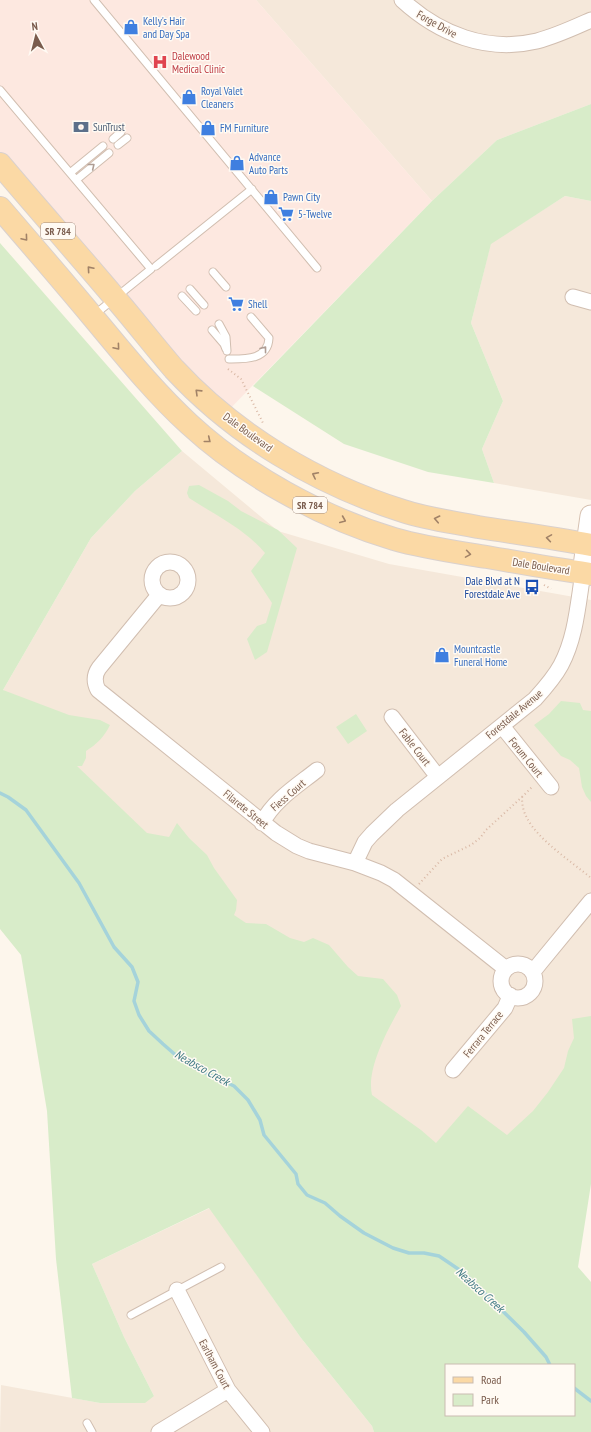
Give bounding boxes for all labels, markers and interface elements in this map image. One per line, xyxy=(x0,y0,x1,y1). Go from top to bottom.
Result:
street label: Forge Drive xyxy=(414,7,460,41)
place label: Kelly's Hair and Day Spa xyxy=(143,14,190,41)
north arrow xyxy=(16,16,56,56)
shop icon: Kelly's Hair and Day Spa xyxy=(122,18,140,36)
text: N xyxy=(31,19,39,33)
place label: Dalewood Medical Clinic xyxy=(172,49,225,76)
hospital icon: Dalewood Medical Clinic xyxy=(151,53,169,71)
place label: Royal Valet Cleaners xyxy=(201,84,243,111)
shop icon: Royal Valet Cleaners xyxy=(180,88,198,106)
bank icon: SunTrust xyxy=(72,118,90,136)
shop icon: FM Furniture xyxy=(199,119,217,137)
place label: SunTrust xyxy=(93,120,125,134)
place label: FM Furniture xyxy=(220,121,269,135)
place label: Advance Auto Parts xyxy=(249,150,288,177)
shop icon: Advance Auto Parts xyxy=(228,154,246,172)
one-way arrow xyxy=(88,164,95,171)
shop icon: Pawn City xyxy=(262,188,280,206)
place label: Pawn City xyxy=(283,190,321,204)
supermarket icon: 5-Twelve xyxy=(277,205,295,223)
place label: 5-Twelve xyxy=(298,207,333,221)
road number: SR 784 xyxy=(41,223,75,239)
one-way arrow xyxy=(21,233,28,240)
one-way arrow xyxy=(88,266,95,273)
supermarket icon: Shell xyxy=(227,295,245,313)
place label: Shell xyxy=(248,297,268,311)
one-way arrow xyxy=(113,342,120,349)
one-way arrow xyxy=(259,347,266,354)
one-way arrow xyxy=(195,389,203,397)
street label: Dale Boulevard xyxy=(221,409,276,455)
one-way arrow xyxy=(203,435,210,442)
one-way arrow xyxy=(312,472,319,480)
road number: SR 784 xyxy=(293,497,327,513)
one-way arrow xyxy=(339,515,346,523)
one-way arrow xyxy=(434,516,440,524)
one-way arrow xyxy=(546,534,552,543)
one-way arrow xyxy=(465,549,471,558)
street label: Dale Boulevard xyxy=(511,555,571,577)
place label: Dale Blvd at N Forestdale Ave xyxy=(464,574,520,601)
bus stop icon: Dale Blvd at N Forestdale Ave xyxy=(523,578,541,596)
place label: Mountcastle Funeral Home xyxy=(454,642,508,669)
shop icon: Mountcastle Funeral Home xyxy=(433,646,451,664)
street label: Forestdale Avenue xyxy=(483,686,546,742)
street label: Fable Court xyxy=(396,725,434,769)
street label: Forum Court xyxy=(506,734,546,780)
street label: Fiess Court xyxy=(268,776,308,814)
street label: Filarete Street xyxy=(221,787,271,831)
street label: Ferrara Terrace xyxy=(460,1007,506,1060)
water label: Neabsco Creek xyxy=(172,1046,233,1089)
water label: Neabsco Creek xyxy=(453,1264,509,1316)
street label: Earlham Court xyxy=(196,1337,234,1391)
legend xyxy=(445,1364,575,1416)
text: Road xyxy=(481,1372,501,1387)
text: Park xyxy=(481,1392,499,1407)

